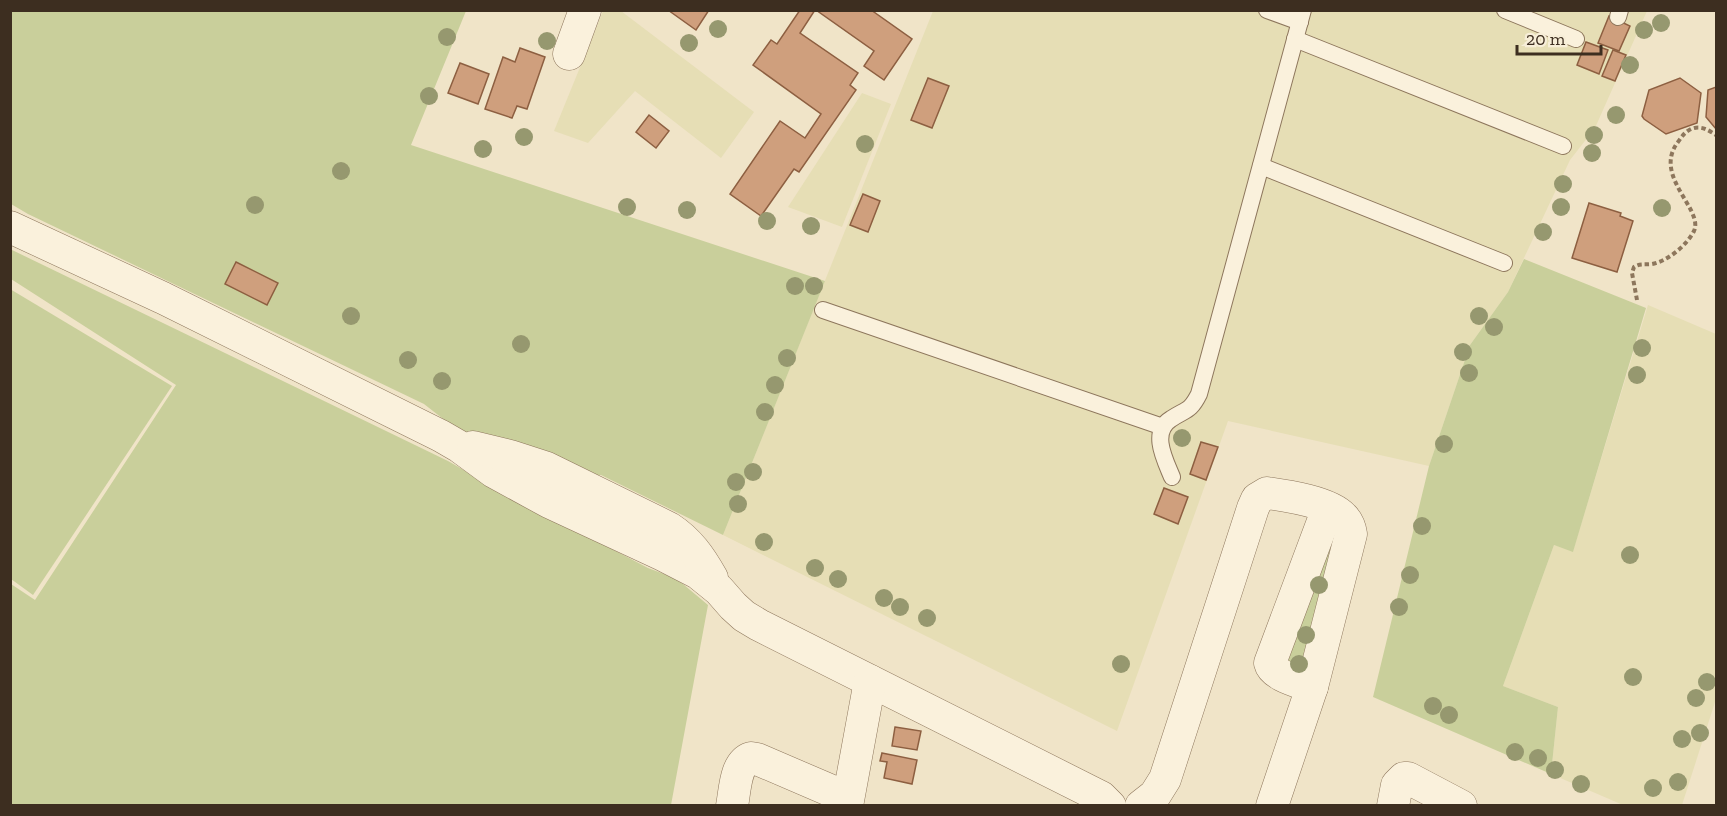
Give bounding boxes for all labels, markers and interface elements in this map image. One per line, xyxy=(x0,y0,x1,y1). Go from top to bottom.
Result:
scale bar xyxy=(1517,18,1601,56)
text: 20 m xyxy=(1526,28,1566,50)

